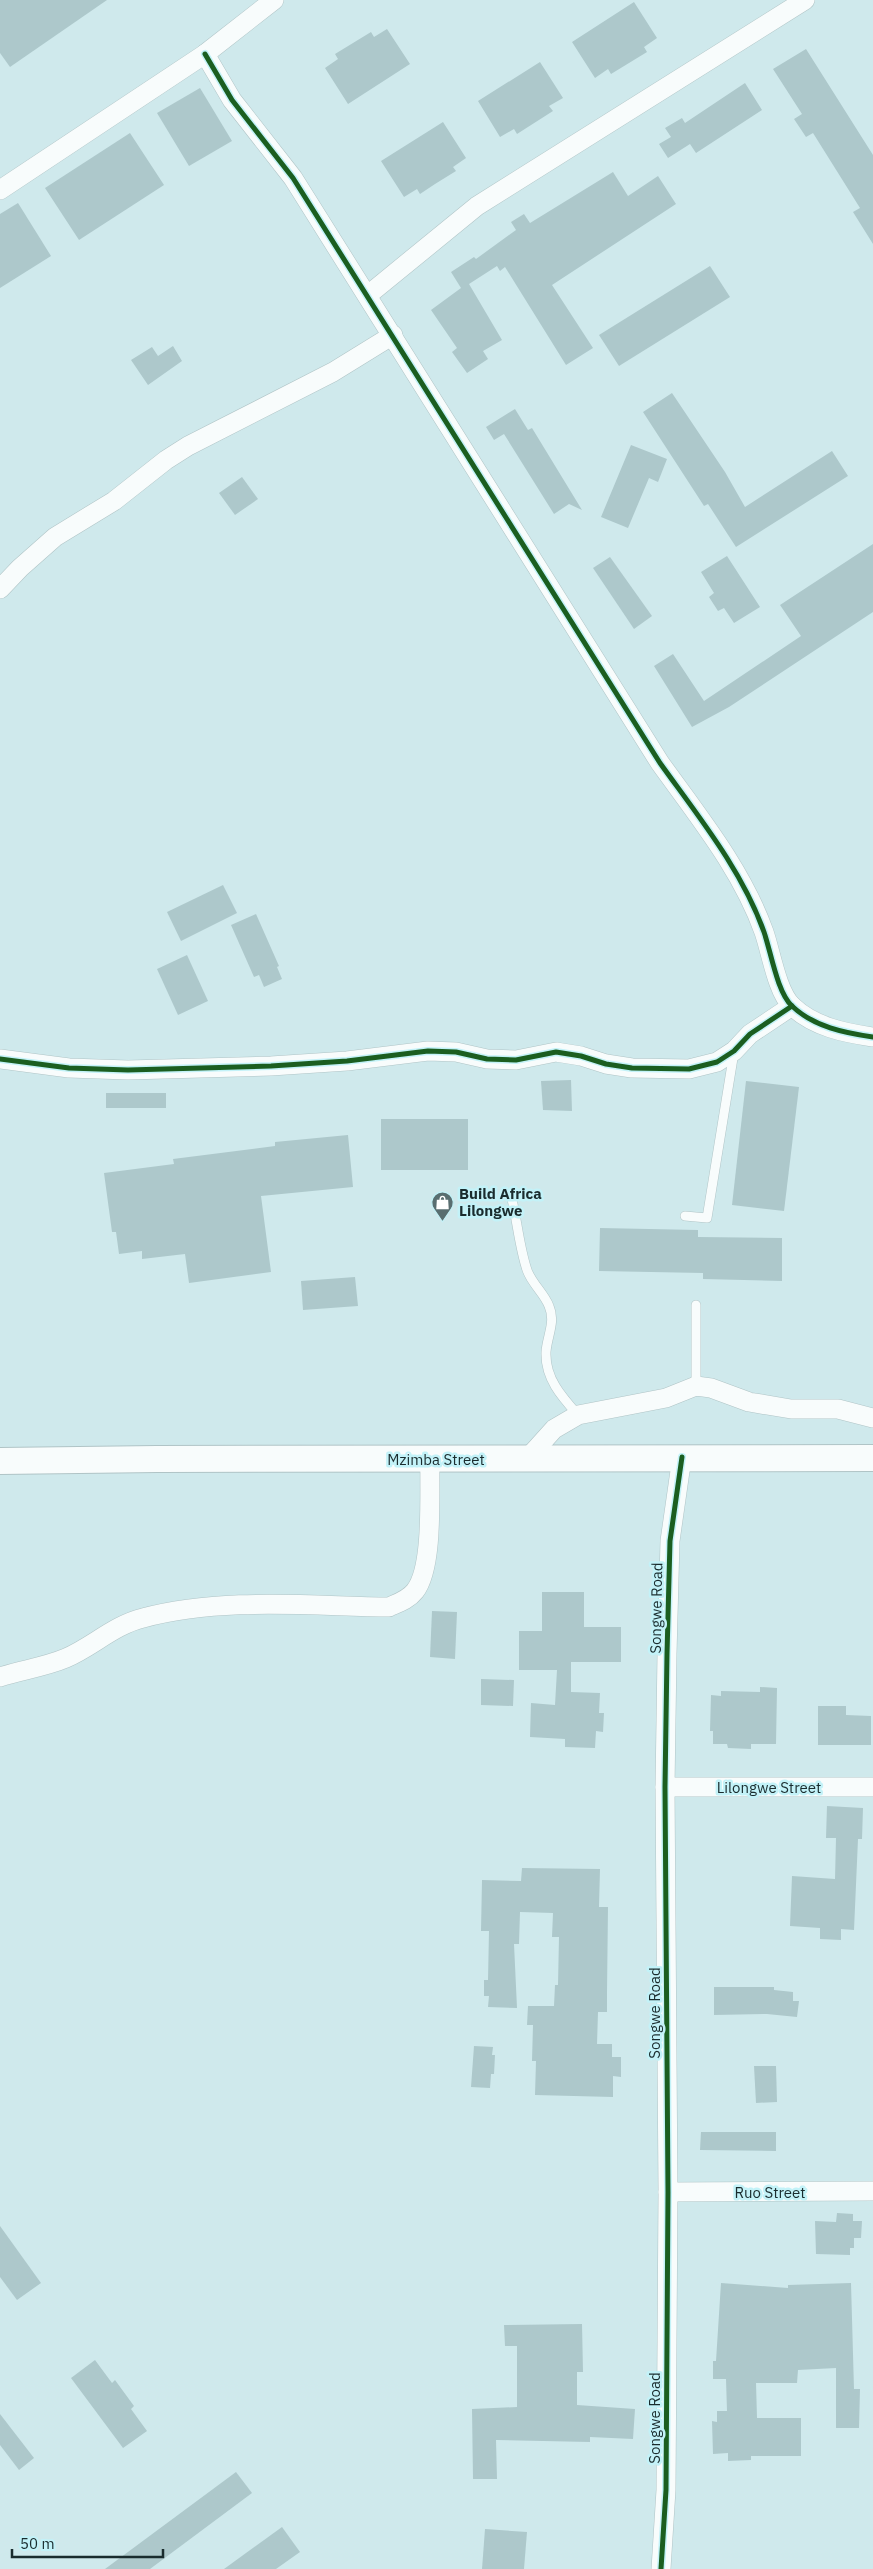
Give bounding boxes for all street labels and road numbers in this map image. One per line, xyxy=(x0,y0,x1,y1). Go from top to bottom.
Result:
street label: Mzimba Street xyxy=(387,1450,485,1469)
street label: Songwe Road xyxy=(646,1562,666,1654)
street label: Lilongwe Street xyxy=(717,1778,821,1797)
street label: Songwe Road xyxy=(645,1967,664,2059)
street label: Ruo Street xyxy=(734,2183,806,2202)
street label: Songwe Road xyxy=(645,2372,664,2464)

